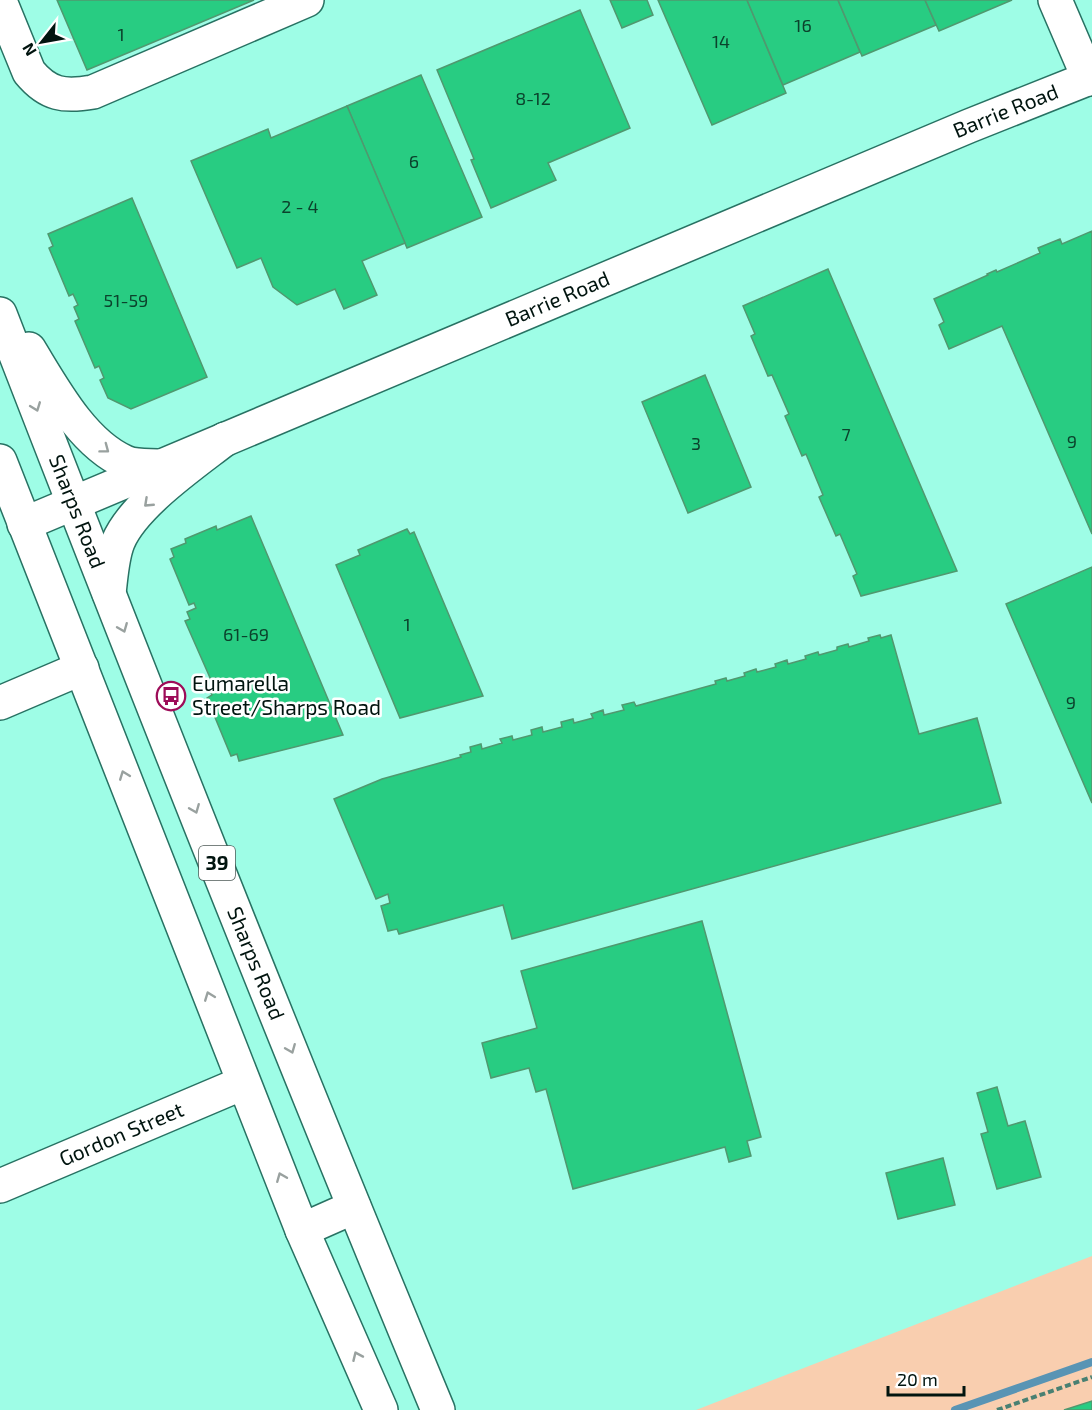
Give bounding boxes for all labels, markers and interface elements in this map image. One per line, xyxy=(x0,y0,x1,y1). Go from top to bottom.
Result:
north arrow xyxy=(12,12,72,72)
house number: 16 xyxy=(794,14,812,36)
house number: 1 xyxy=(117,23,125,45)
house number: 14 xyxy=(712,30,730,52)
text: N xyxy=(18,40,40,60)
street label: Barrie Road xyxy=(949,78,1061,142)
house number: 8-12 xyxy=(515,87,551,109)
house number: 6 xyxy=(409,150,419,172)
house number: 2 - 4 xyxy=(281,195,319,217)
street label: Barrie Road xyxy=(501,265,613,331)
house number: 51-59 xyxy=(104,289,148,311)
one-way arrow xyxy=(29,401,41,412)
house number: 7 xyxy=(841,423,851,445)
house number: 9 xyxy=(1067,430,1077,452)
house number: 3 xyxy=(691,432,701,454)
one-way arrow xyxy=(98,441,109,452)
street label: Sharps Road xyxy=(45,451,112,571)
one-way arrow xyxy=(145,496,155,507)
house number: 1 xyxy=(403,613,411,635)
one-way arrow xyxy=(116,622,128,633)
house number: 61-69 xyxy=(223,623,269,645)
place label: Eumarella Street/Sharps Road xyxy=(192,670,381,719)
bus stop icon: Eumarella Street/Sharps Road xyxy=(155,680,187,712)
house number: 9 xyxy=(1066,691,1076,713)
one-way arrow xyxy=(118,770,131,781)
one-way arrow xyxy=(188,803,200,814)
road number: 39 xyxy=(199,846,235,880)
street label: Sharps Road xyxy=(223,903,291,1023)
one-way arrow xyxy=(204,991,217,1001)
one-way arrow xyxy=(283,1043,296,1053)
street label: Gordon Street xyxy=(55,1096,187,1170)
one-way arrow xyxy=(276,1172,288,1183)
one-way arrow xyxy=(353,1352,365,1363)
scale bar xyxy=(888,1359,964,1397)
text: 20 m xyxy=(897,1368,938,1390)

